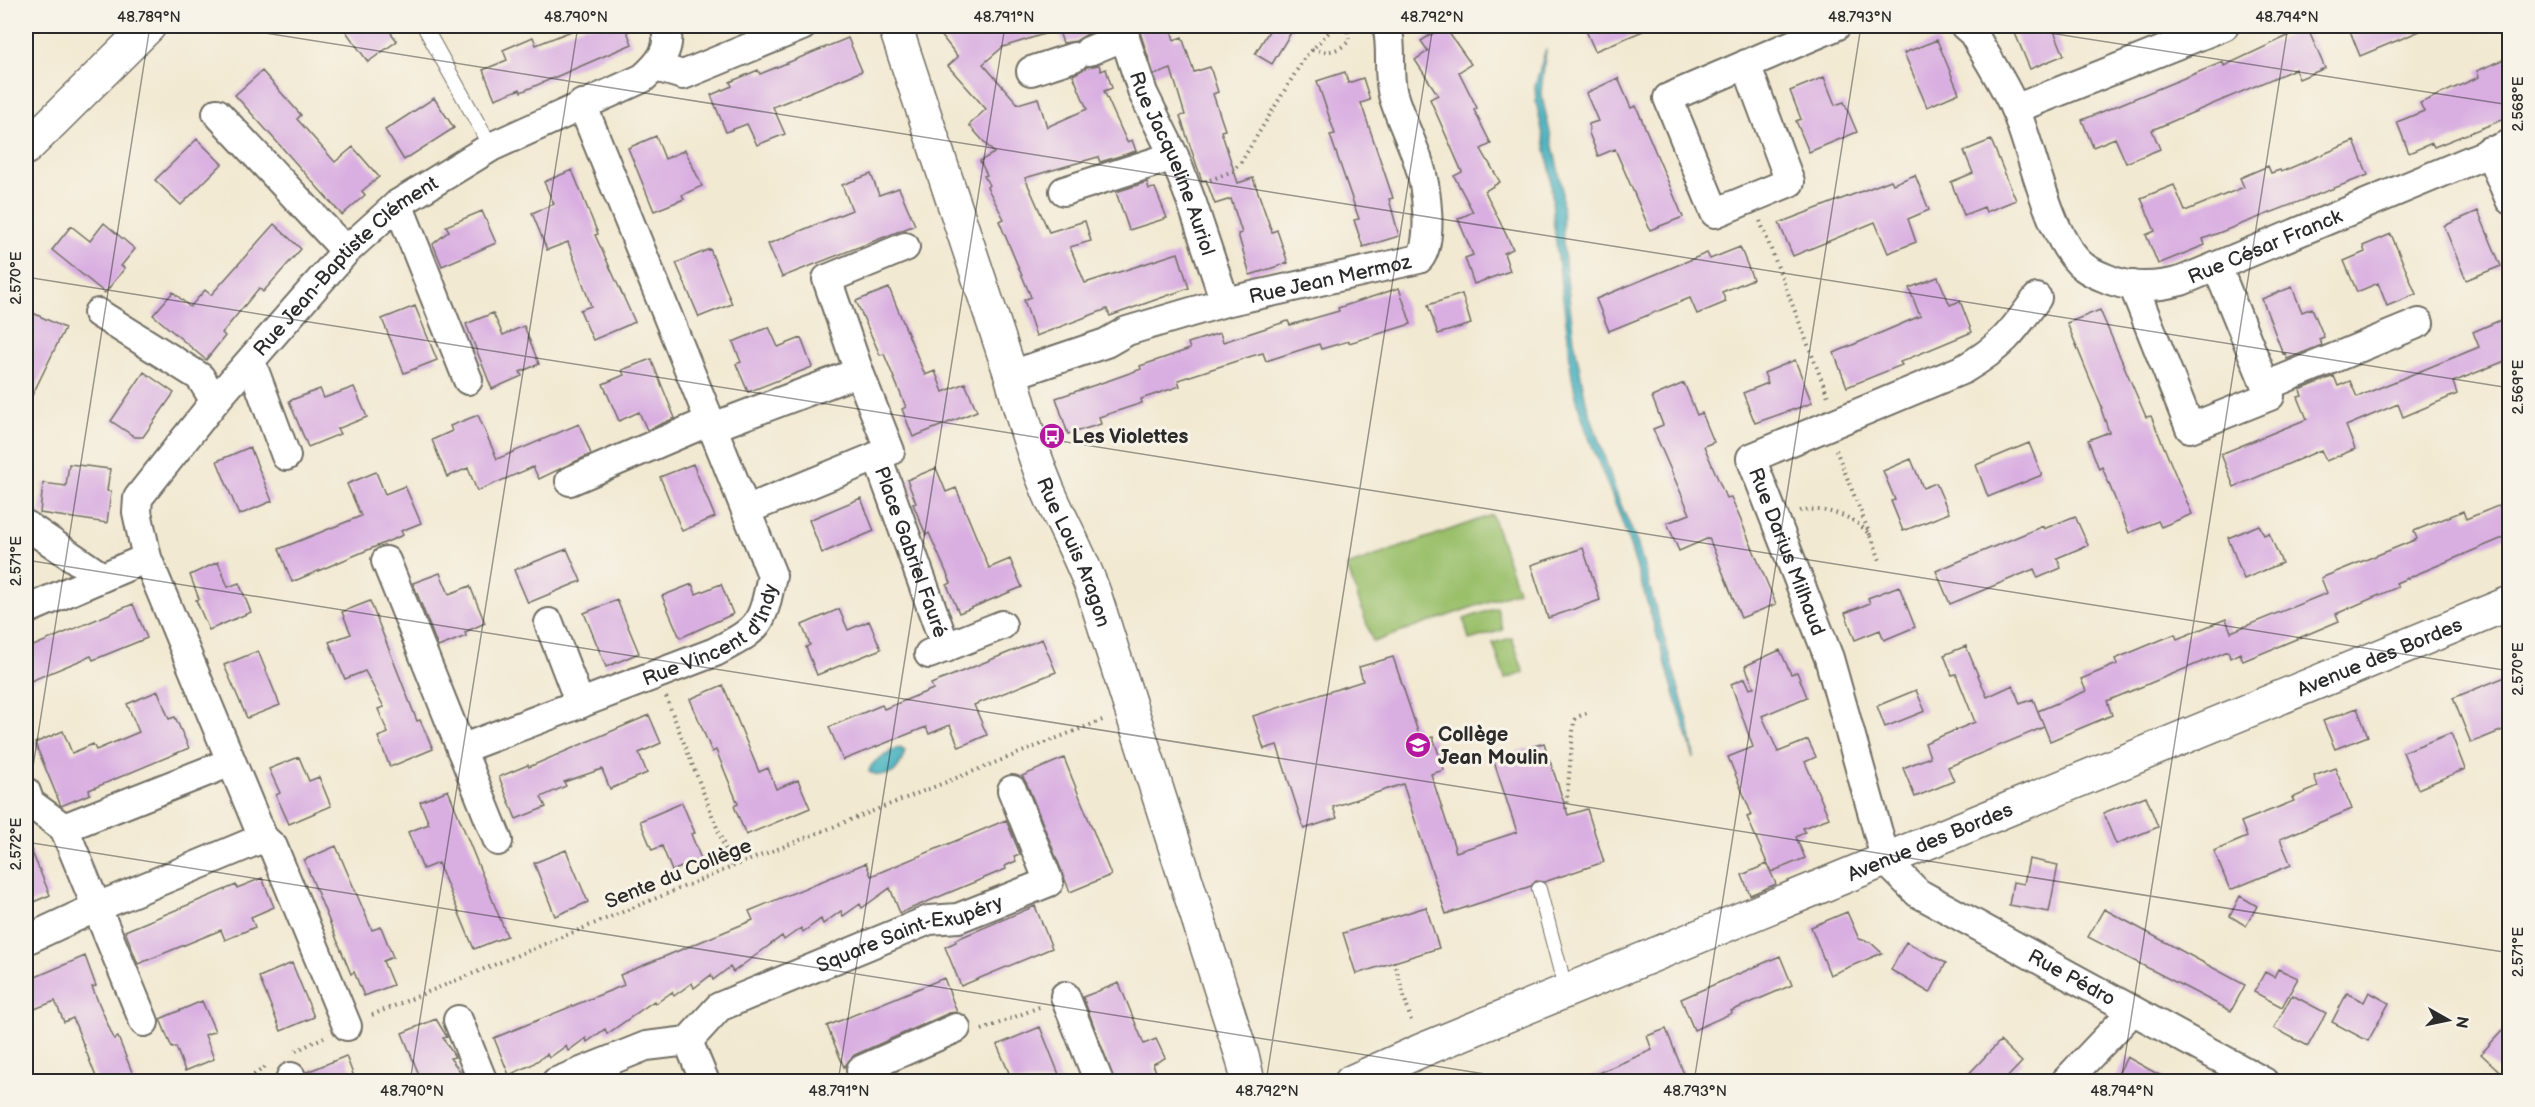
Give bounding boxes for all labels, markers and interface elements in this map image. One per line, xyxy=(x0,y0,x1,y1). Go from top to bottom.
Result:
text: 48.789°N xyxy=(117,8,181,27)
text: 48.790°N xyxy=(544,8,608,27)
text: 48.791°N xyxy=(974,8,1034,27)
text: 48.792°N xyxy=(1400,8,1464,27)
text: 48.793°N xyxy=(1828,8,1892,27)
text: 48.794°N xyxy=(2255,8,2319,27)
street label: Rue Jacqueline Auriol xyxy=(1124,69,1220,259)
text: 2.568°E xyxy=(2509,76,2528,132)
street label: Rue Jean-Baptiste Clément xyxy=(249,171,443,361)
street label: Rue César Franck xyxy=(2185,204,2346,290)
street label: Rue Jean Mermoz xyxy=(1247,250,1414,309)
text: 2.570°E xyxy=(7,251,26,305)
text: 2.569°E xyxy=(2509,359,2528,415)
bus stop icon: Les Violettes xyxy=(1037,421,1067,451)
place label: Les Violettes xyxy=(1072,425,1188,449)
street label: Place Gabriel Fauré xyxy=(869,464,952,641)
street label: Rue Darius Milhaud xyxy=(1743,464,1830,639)
street label: Rue Louis Aragon xyxy=(1031,474,1115,630)
text: 2.571°E xyxy=(7,536,26,586)
street label: Rue Vincent d'Indy xyxy=(639,582,783,692)
street label: Avenue des Bordes xyxy=(2294,613,2466,702)
text: 2.570°E xyxy=(2509,642,2528,696)
place label: Collège Jean Moulin xyxy=(1438,723,1548,770)
school or university icon: Collège Jean Moulin xyxy=(1403,730,1433,760)
street label: Avenue des Bordes xyxy=(1844,798,2017,887)
text: 2.572°E xyxy=(7,817,26,870)
street label: Sente du Collège xyxy=(602,834,755,914)
street label: Square Saint-Exupéry xyxy=(813,891,1006,978)
text: 2.571°E xyxy=(2509,927,2528,977)
street label: Rue Pédro xyxy=(2024,944,2119,1012)
north arrow xyxy=(2418,990,2478,1050)
text: N xyxy=(2451,1015,2472,1030)
text: 48.790°N xyxy=(380,1082,444,1101)
text: 48.791°N xyxy=(809,1082,869,1101)
text: 48.792°N xyxy=(1235,1082,1299,1101)
text: 48.793°N xyxy=(1663,1082,1727,1101)
text: 48.794°N xyxy=(2090,1082,2154,1101)

